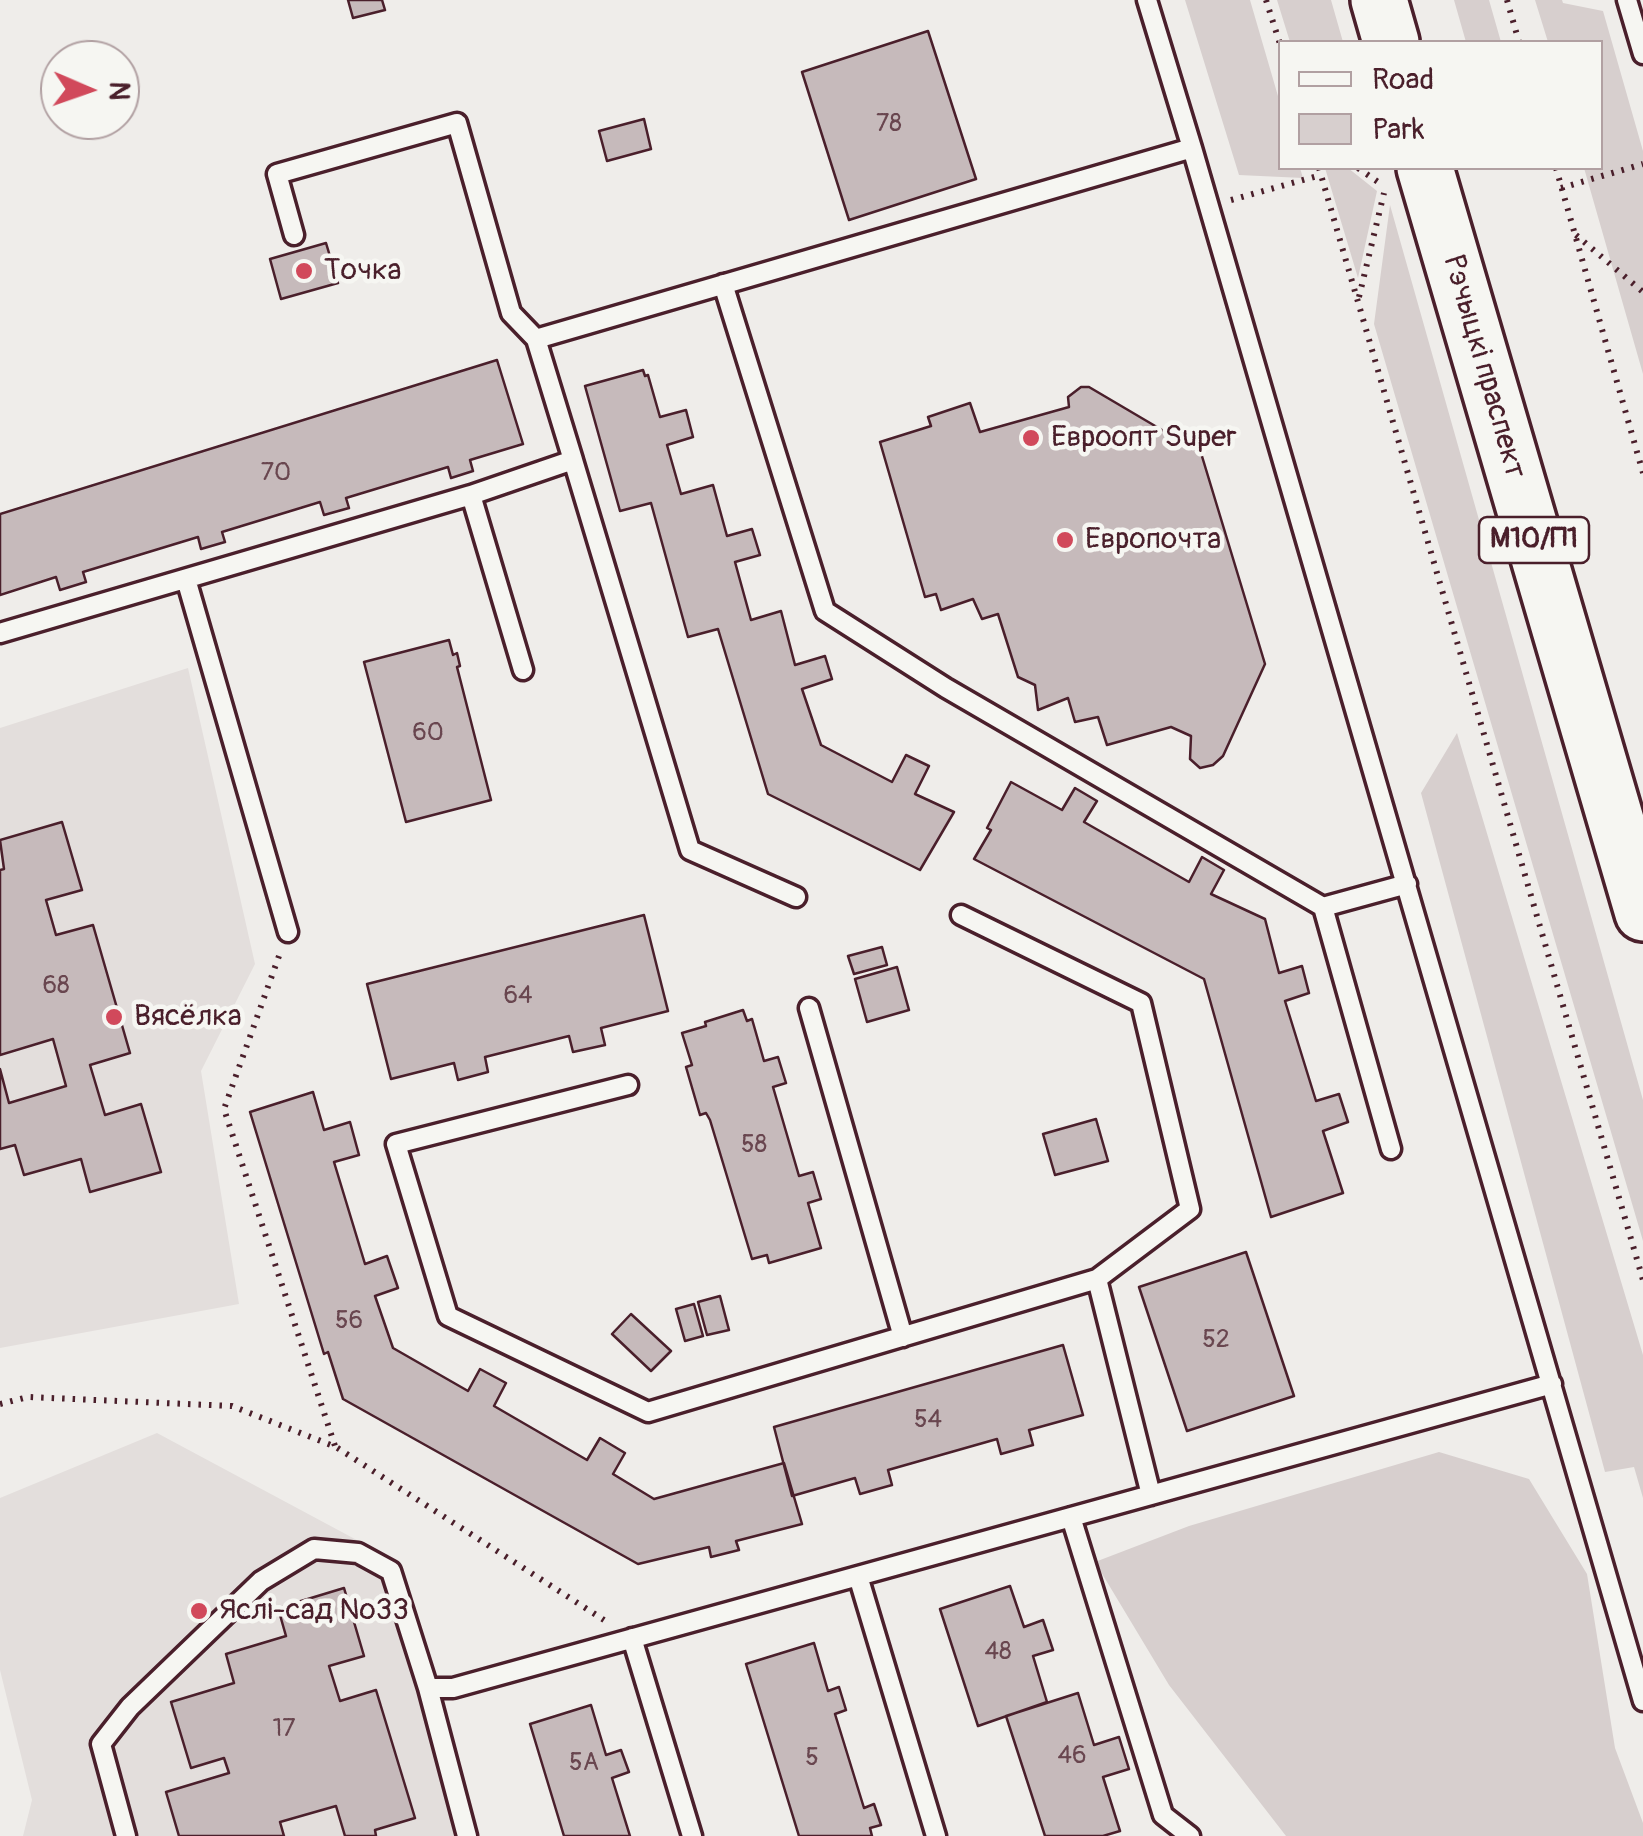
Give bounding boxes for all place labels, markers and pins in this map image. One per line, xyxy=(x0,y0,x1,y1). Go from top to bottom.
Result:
place label: Точка xyxy=(324,253,401,289)
marker: Точка xyxy=(293,260,315,282)
place label: Евроопт Super xyxy=(1051,420,1237,456)
marker: Евроопт Super xyxy=(1020,427,1042,449)
place label: Европочта xyxy=(1085,522,1221,558)
marker: Европочта xyxy=(1054,529,1076,551)
place label: Вясёлка xyxy=(134,999,242,1035)
marker: Вясёлка xyxy=(103,1006,125,1028)
place label: Яслі-сад №33 xyxy=(219,1593,409,1629)
marker: Яслі-сад №33 xyxy=(188,1600,210,1622)

